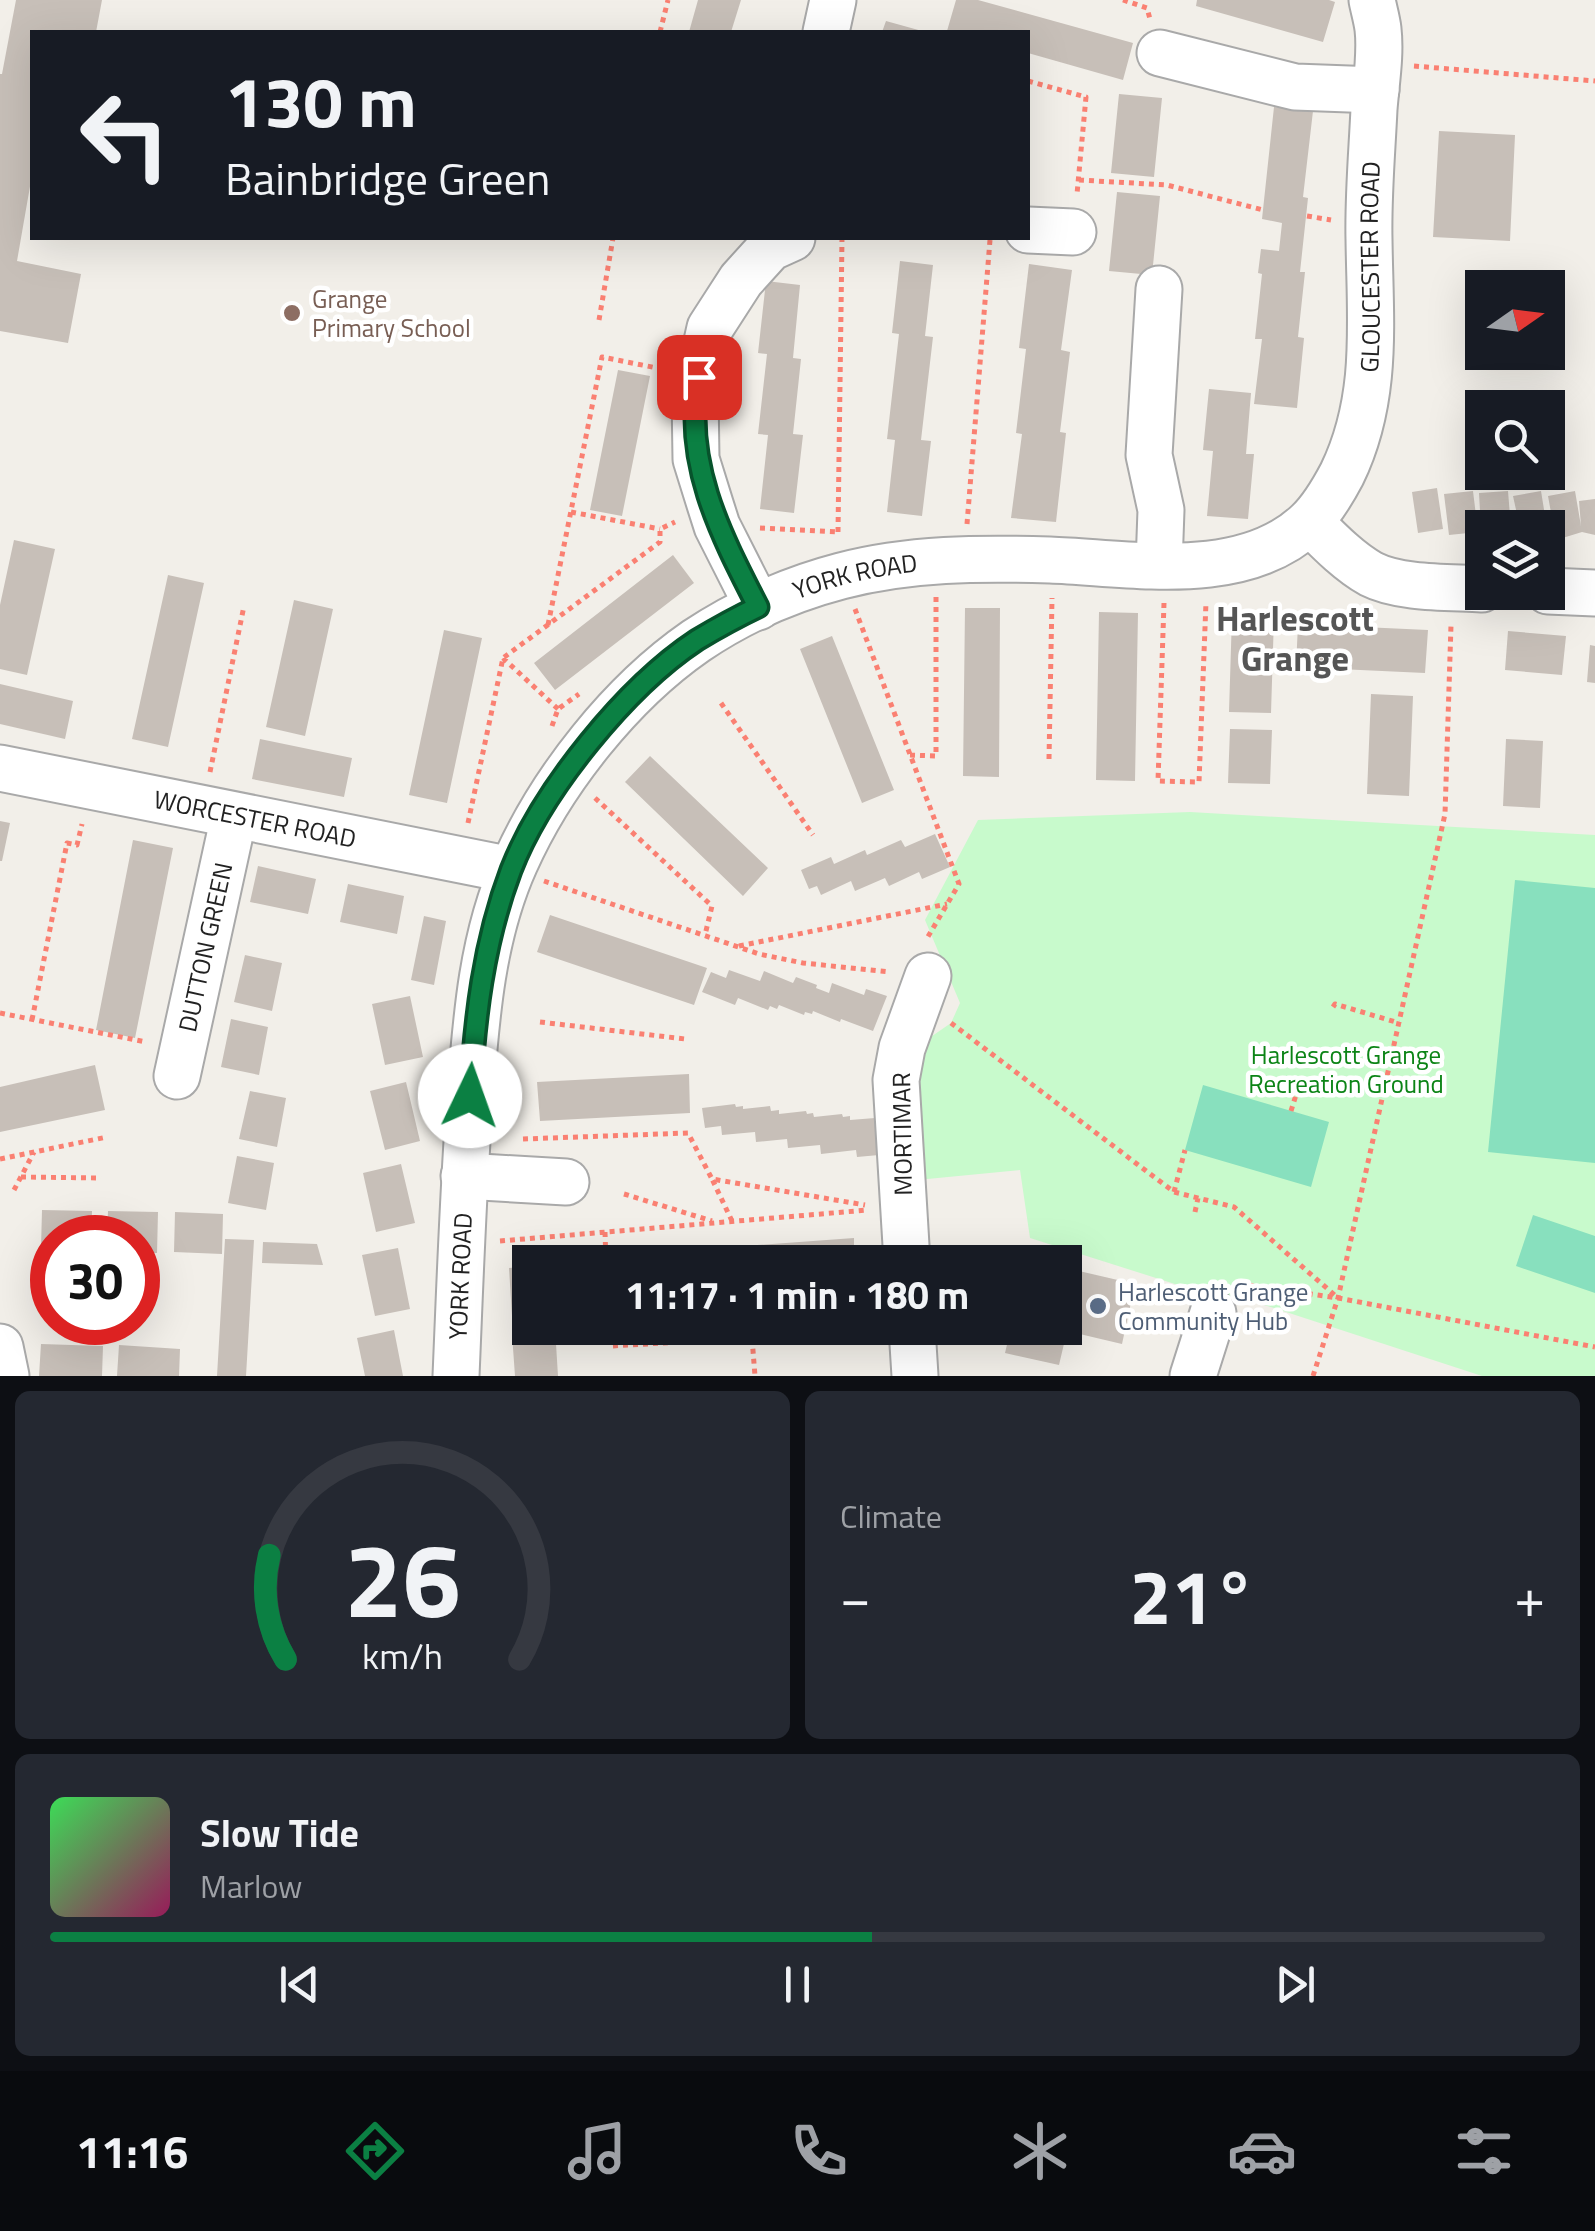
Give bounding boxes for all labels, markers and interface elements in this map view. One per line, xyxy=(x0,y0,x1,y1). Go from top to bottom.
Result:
text: 130 m xyxy=(225,48,417,154)
icon: left xyxy=(60,70,190,200)
text: Bainbridge Green xyxy=(225,144,550,212)
street label: GLOUCESTER ROAD xyxy=(1350,160,1390,374)
north arrow xyxy=(1465,270,1565,370)
map controls xyxy=(1465,270,1565,610)
place label: Grange Primary School xyxy=(312,280,471,347)
marker: Grange Primary School xyxy=(281,302,303,324)
pin xyxy=(657,335,742,420)
icon: arrive xyxy=(672,350,727,405)
button: search xyxy=(1465,390,1565,490)
button: layers xyxy=(1465,510,1565,610)
street label: YORK ROAD xyxy=(787,544,919,609)
district label: Harlescott Grange xyxy=(1216,591,1374,685)
street label: WORCESTER ROAD xyxy=(150,780,359,858)
street label: DUTTON GREEN xyxy=(168,859,242,1035)
park label: Harlescott Grange Recreation Ground xyxy=(1248,1036,1444,1103)
position arrow xyxy=(418,1044,522,1148)
street label: MORTIMAR xyxy=(882,1072,922,1196)
street label: YORK ROAD xyxy=(439,1212,482,1340)
speed limit sign: 30 xyxy=(30,1215,160,1345)
text: 11:17 · 1 min · 180 m xyxy=(625,1266,969,1324)
place label: Harlescott Grange Community Hub xyxy=(1118,1273,1308,1340)
marker: Harlescott Grange Community Hub xyxy=(1087,1295,1109,1317)
text: Climate xyxy=(840,1492,942,1540)
text: 26 xyxy=(344,1499,461,1657)
text: 21° xyxy=(1129,1539,1256,1653)
text: − xyxy=(840,1555,871,1638)
text: + xyxy=(1514,1555,1545,1638)
text: km/h xyxy=(362,1628,443,1683)
text: Slow Tide xyxy=(200,1804,359,1862)
text: Marlow xyxy=(200,1862,303,1910)
icon: previous xyxy=(272,1957,327,2012)
icon: pause xyxy=(770,1957,825,2012)
icon: next xyxy=(1268,1957,1323,2012)
icon: directions xyxy=(340,2116,410,2186)
icon: music xyxy=(562,2116,632,2186)
icon: phone xyxy=(784,2116,854,2186)
icon: climate xyxy=(1005,2116,1075,2186)
icon: car xyxy=(1227,2116,1297,2186)
icon: filters xyxy=(1449,2116,1519,2186)
text: 11:16 xyxy=(76,2117,188,2185)

